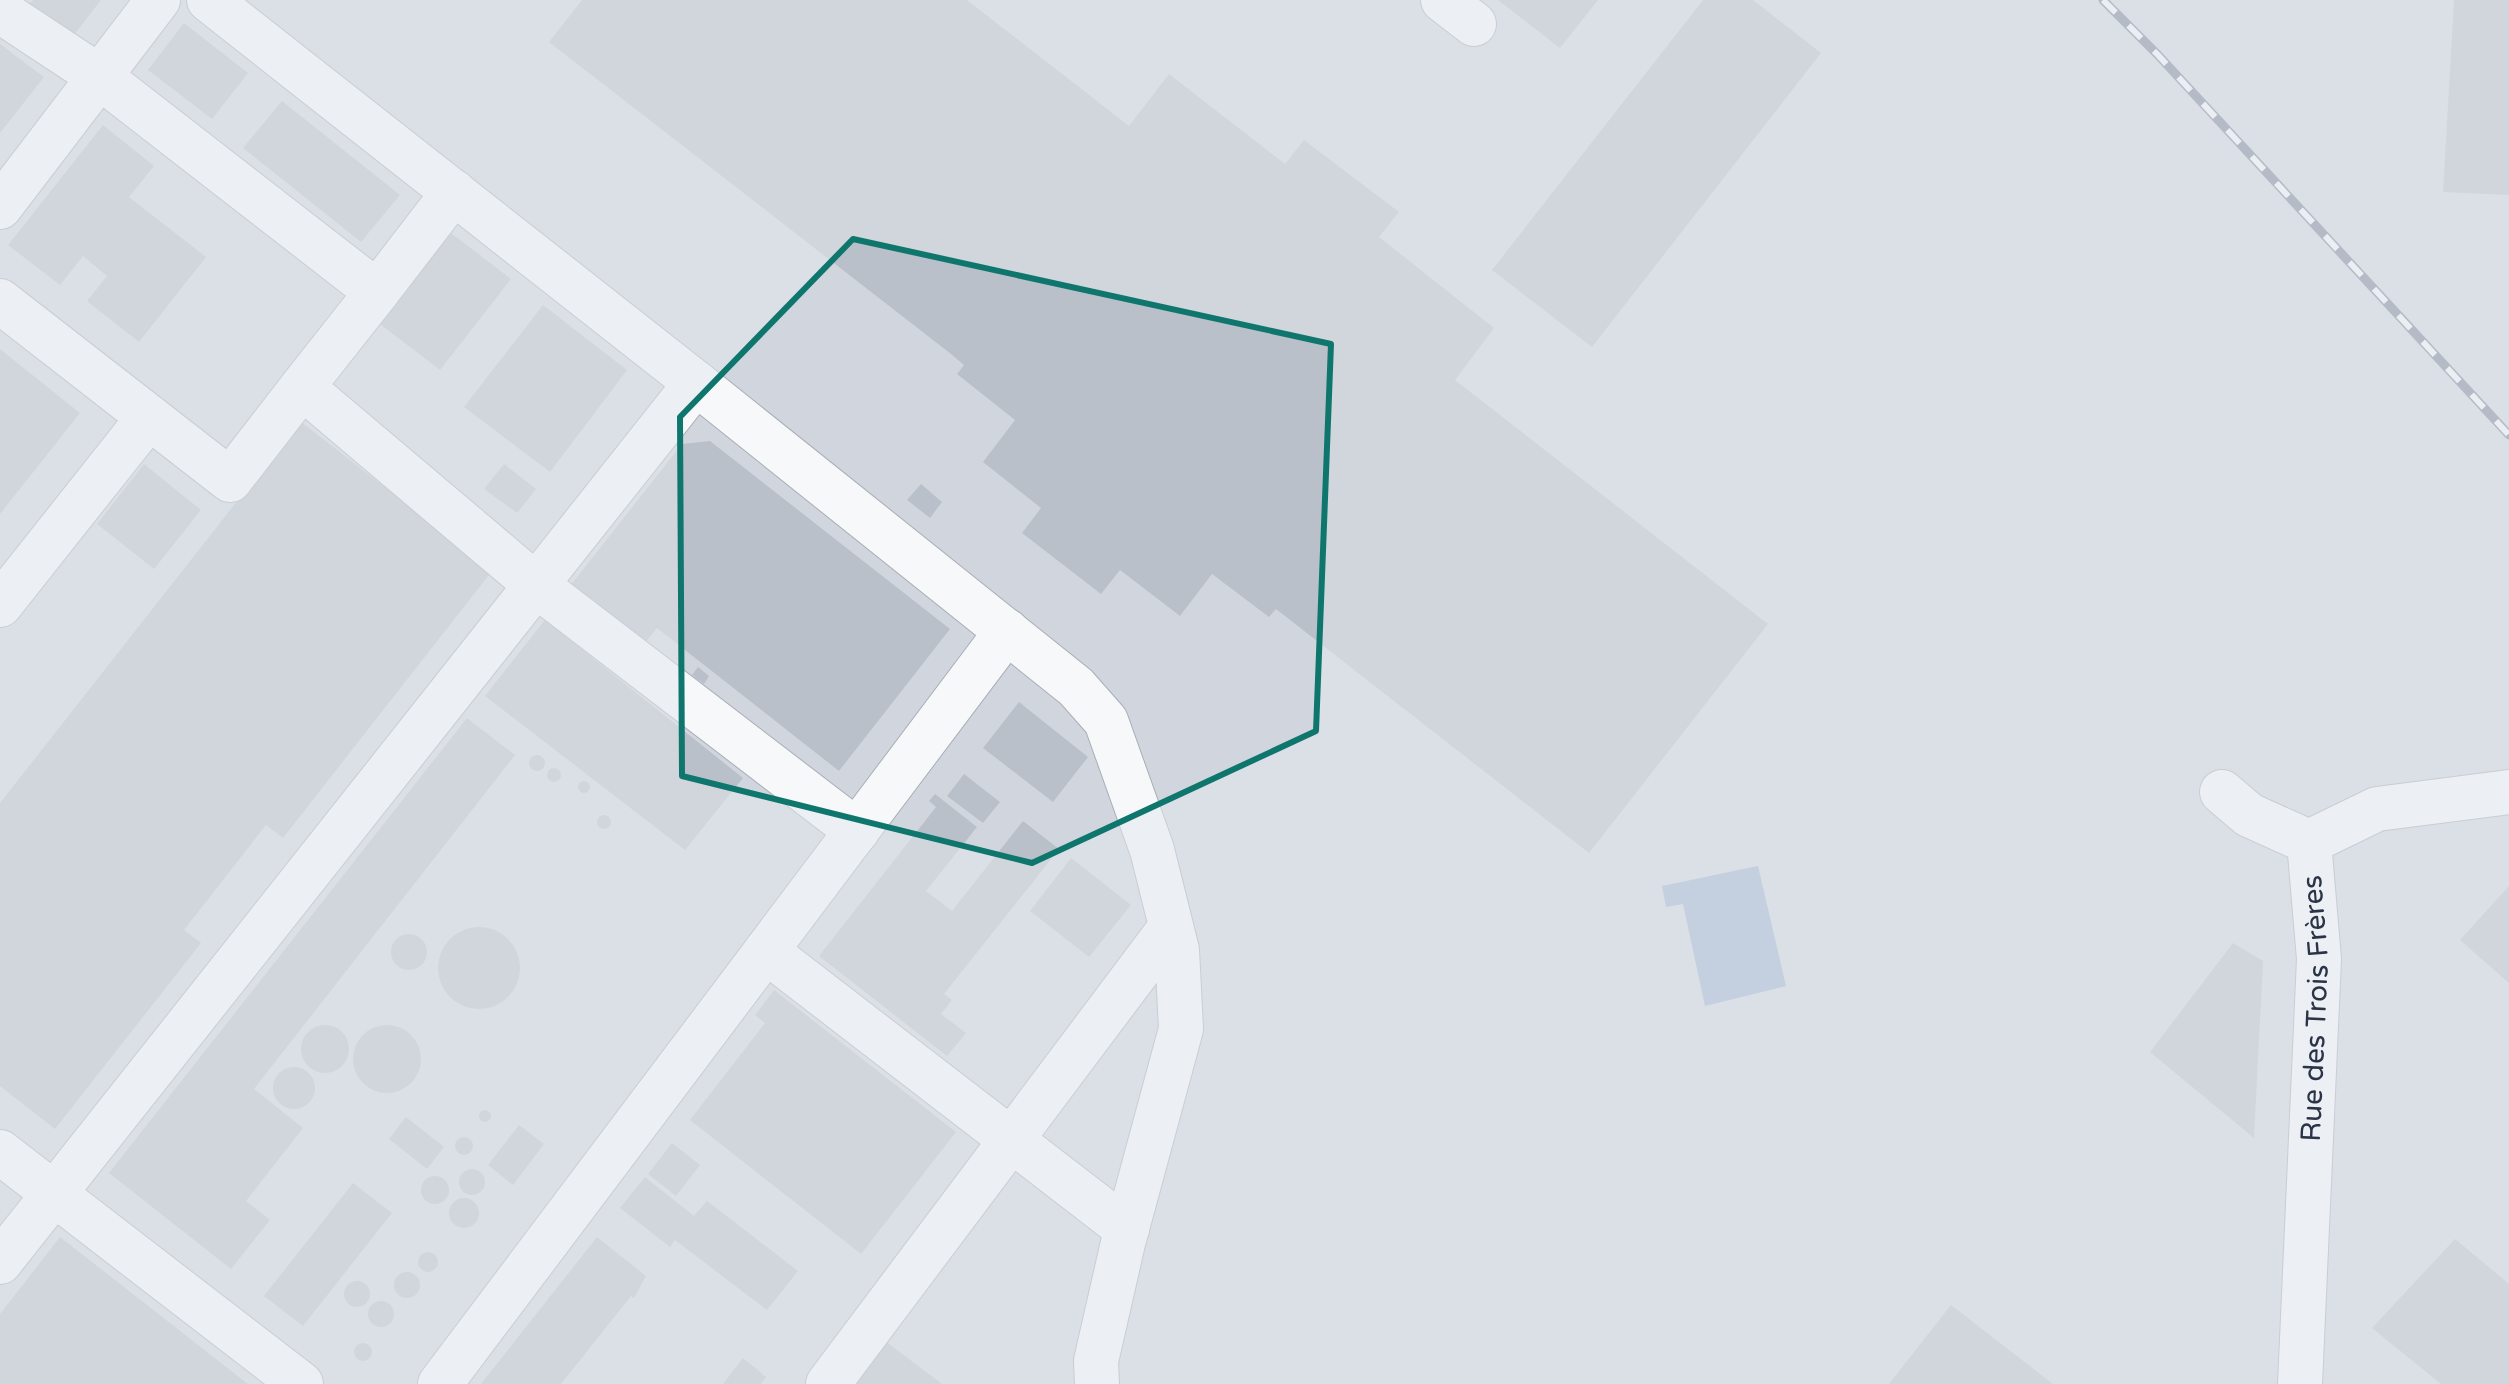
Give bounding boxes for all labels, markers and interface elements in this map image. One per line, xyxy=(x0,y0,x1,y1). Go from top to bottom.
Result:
street label: Rue des Trois Frères xyxy=(2294,874,2336,1142)

